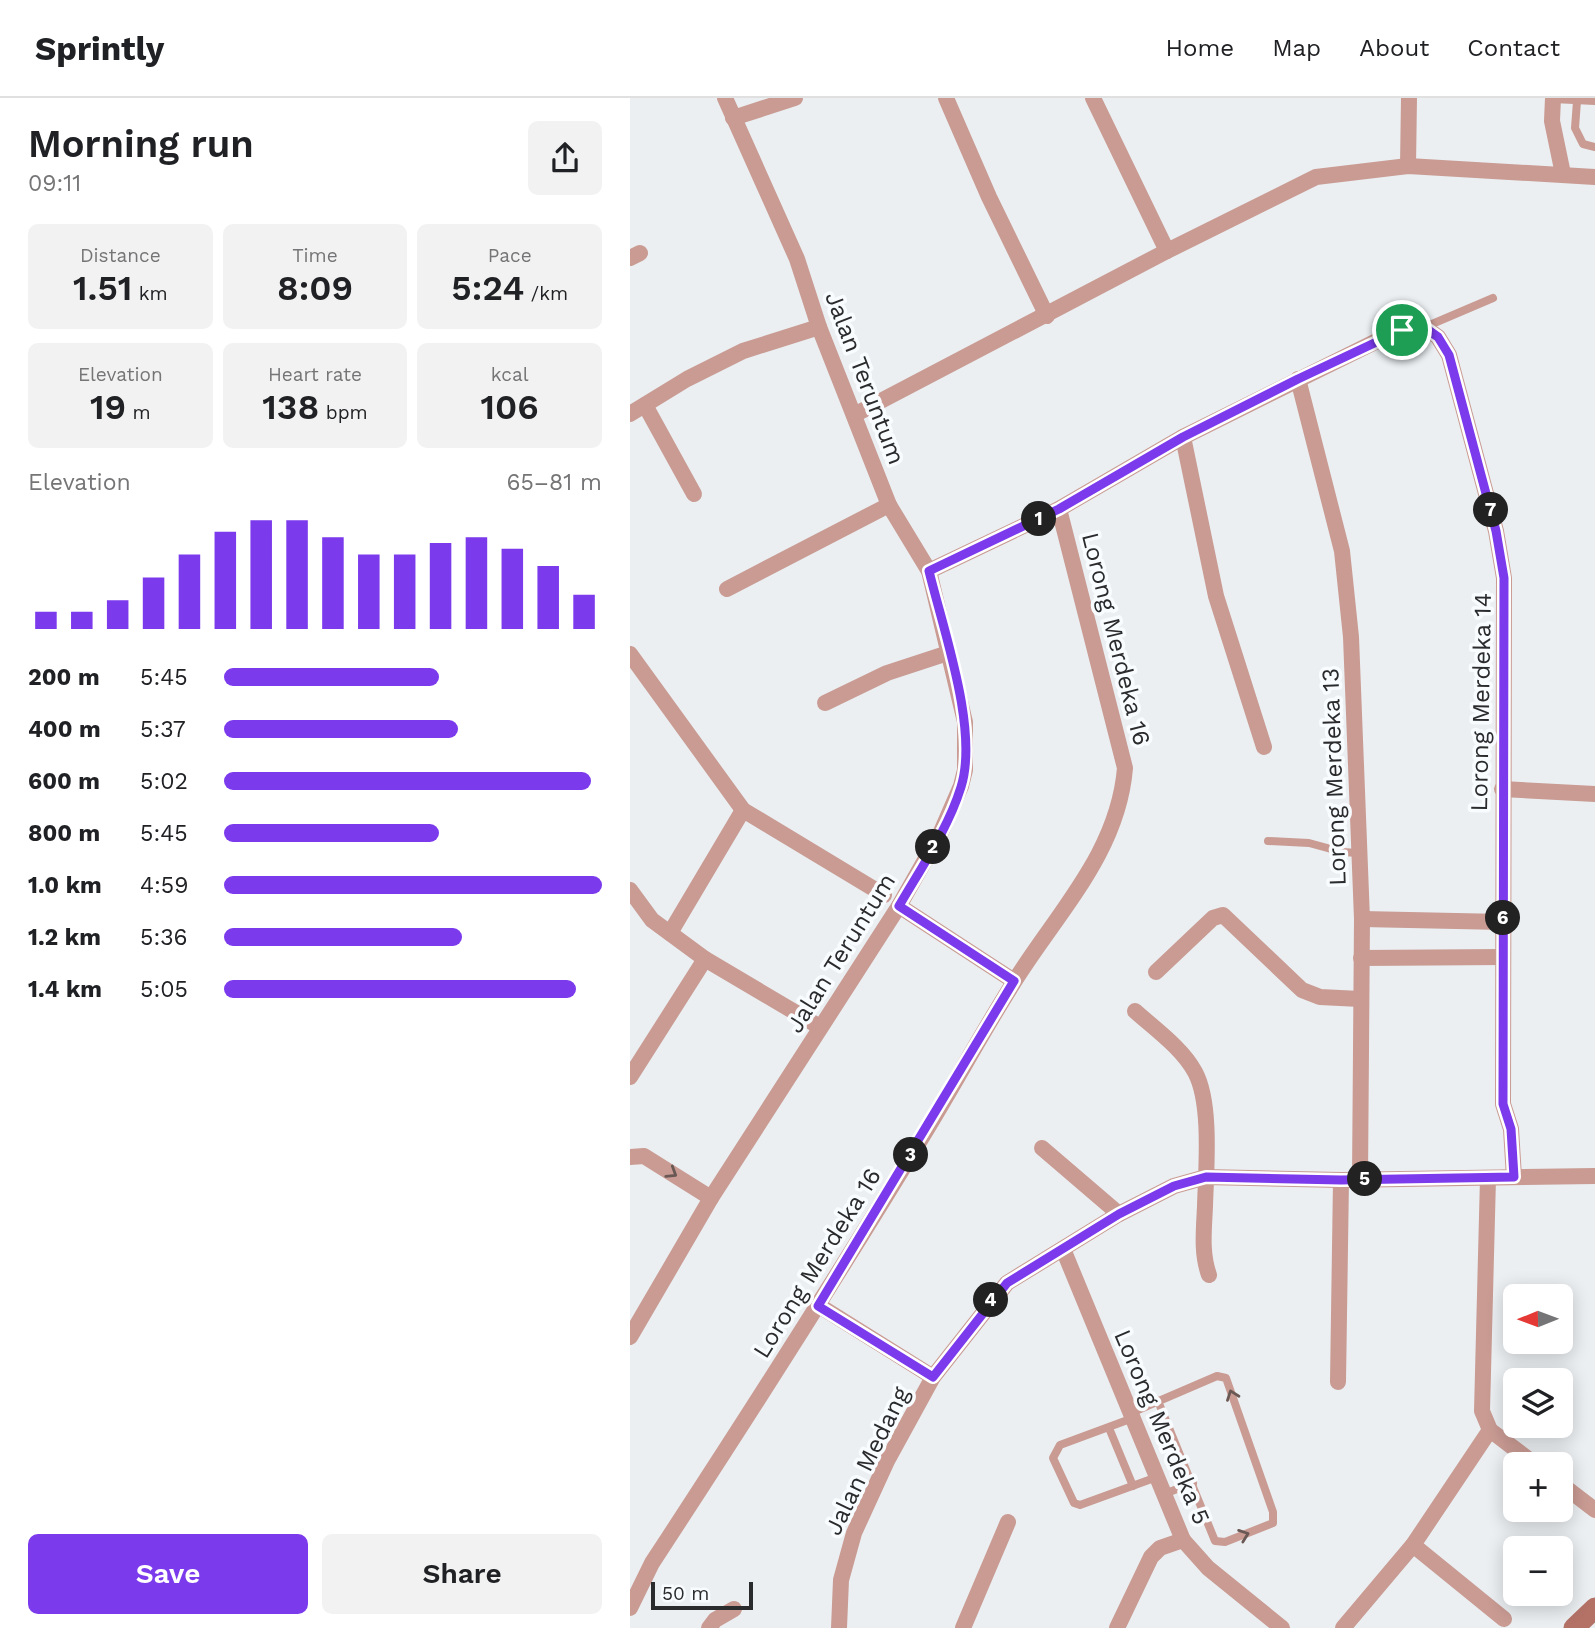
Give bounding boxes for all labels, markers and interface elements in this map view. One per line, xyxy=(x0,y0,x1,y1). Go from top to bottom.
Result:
text: Sprintly xyxy=(35,29,164,68)
text: Home xyxy=(1166,34,1234,62)
text: Map xyxy=(1272,34,1321,62)
text: About xyxy=(1359,34,1429,62)
text: Contact xyxy=(1467,34,1560,62)
button: share xyxy=(528,121,602,195)
text: Morning run xyxy=(28,122,254,166)
text: 09:11 xyxy=(28,170,81,197)
text: Distance xyxy=(80,244,161,267)
text: Time xyxy=(292,244,338,267)
text: Pace xyxy=(488,244,532,267)
text: 1.51 xyxy=(73,267,132,309)
text: 8:09 xyxy=(277,267,353,309)
text: 5:24 xyxy=(451,267,524,309)
text: km xyxy=(132,282,168,305)
text: /km xyxy=(524,282,568,305)
street label: Jalan Teruntum xyxy=(819,288,911,468)
pin xyxy=(1372,300,1432,360)
icon: arrive xyxy=(1383,311,1421,349)
text: Elevation xyxy=(78,363,163,386)
text: Heart rate xyxy=(268,363,362,386)
text: kcal xyxy=(491,363,528,386)
text: 19 xyxy=(90,386,126,428)
text: 138 xyxy=(262,386,319,428)
text: 106 xyxy=(481,386,539,428)
text: m xyxy=(126,401,151,424)
text: bpm xyxy=(319,401,368,424)
text: Elevation xyxy=(28,469,131,496)
text: 65–81 m xyxy=(506,469,602,496)
pin: 7 xyxy=(1474,492,1508,528)
text: 7 xyxy=(1485,498,1496,521)
pin: 1 xyxy=(1022,502,1056,536)
text: 1 xyxy=(1034,507,1043,530)
street label: Lorong Merdeka 16 xyxy=(1076,530,1156,748)
street label: Lorong Merdeka 14 xyxy=(1465,592,1497,812)
text: 200 m xyxy=(28,664,100,691)
text: 5:45 xyxy=(140,664,188,691)
street label: Lorong Merdeka 13 xyxy=(1316,668,1352,886)
text: 400 m xyxy=(28,716,101,743)
text: 5:37 xyxy=(140,716,186,743)
text: 600 m xyxy=(28,768,100,795)
text: 5:02 xyxy=(140,768,188,795)
text: 800 m xyxy=(28,820,100,847)
text: 5:45 xyxy=(140,820,188,847)
pin: 2 xyxy=(916,830,950,864)
text: 2 xyxy=(927,835,938,858)
street label: Jalan Teruntum xyxy=(781,868,901,1038)
text: 1.0 km xyxy=(28,872,102,899)
text: 4:59 xyxy=(140,872,188,899)
pin: 6 xyxy=(1486,900,1520,936)
text: 6 xyxy=(1497,906,1508,929)
text: 1.2 km xyxy=(28,924,101,951)
text: 5:36 xyxy=(140,924,188,951)
text: 1.4 km xyxy=(28,976,102,1003)
text: 5:05 xyxy=(140,976,188,1003)
pin: 3 xyxy=(894,1138,928,1172)
text: 3 xyxy=(905,1143,916,1166)
pin: 5 xyxy=(1348,1162,1382,1196)
street label: Lorong Merdeka 16 xyxy=(747,1163,887,1363)
one-way arrow xyxy=(664,1165,677,1178)
text: 5 xyxy=(1359,1167,1370,1190)
pin: 4 xyxy=(974,1282,1008,1318)
north arrow xyxy=(1503,1284,1573,1354)
map controls xyxy=(1503,1284,1573,1606)
text: 4 xyxy=(984,1288,997,1311)
street label: Lorong Merdeka 5 xyxy=(1108,1325,1216,1529)
button: layers xyxy=(1503,1368,1573,1438)
street label: Jalan Medang xyxy=(819,1382,915,1540)
one-way arrow xyxy=(1226,1390,1240,1402)
button: + xyxy=(1503,1452,1573,1522)
one-way arrow xyxy=(1238,1529,1250,1543)
button: Save xyxy=(28,1534,308,1614)
button: Share xyxy=(322,1534,602,1614)
button: − xyxy=(1503,1536,1573,1606)
scale bar xyxy=(651,1579,752,1611)
text: 50 m xyxy=(662,1582,709,1605)

